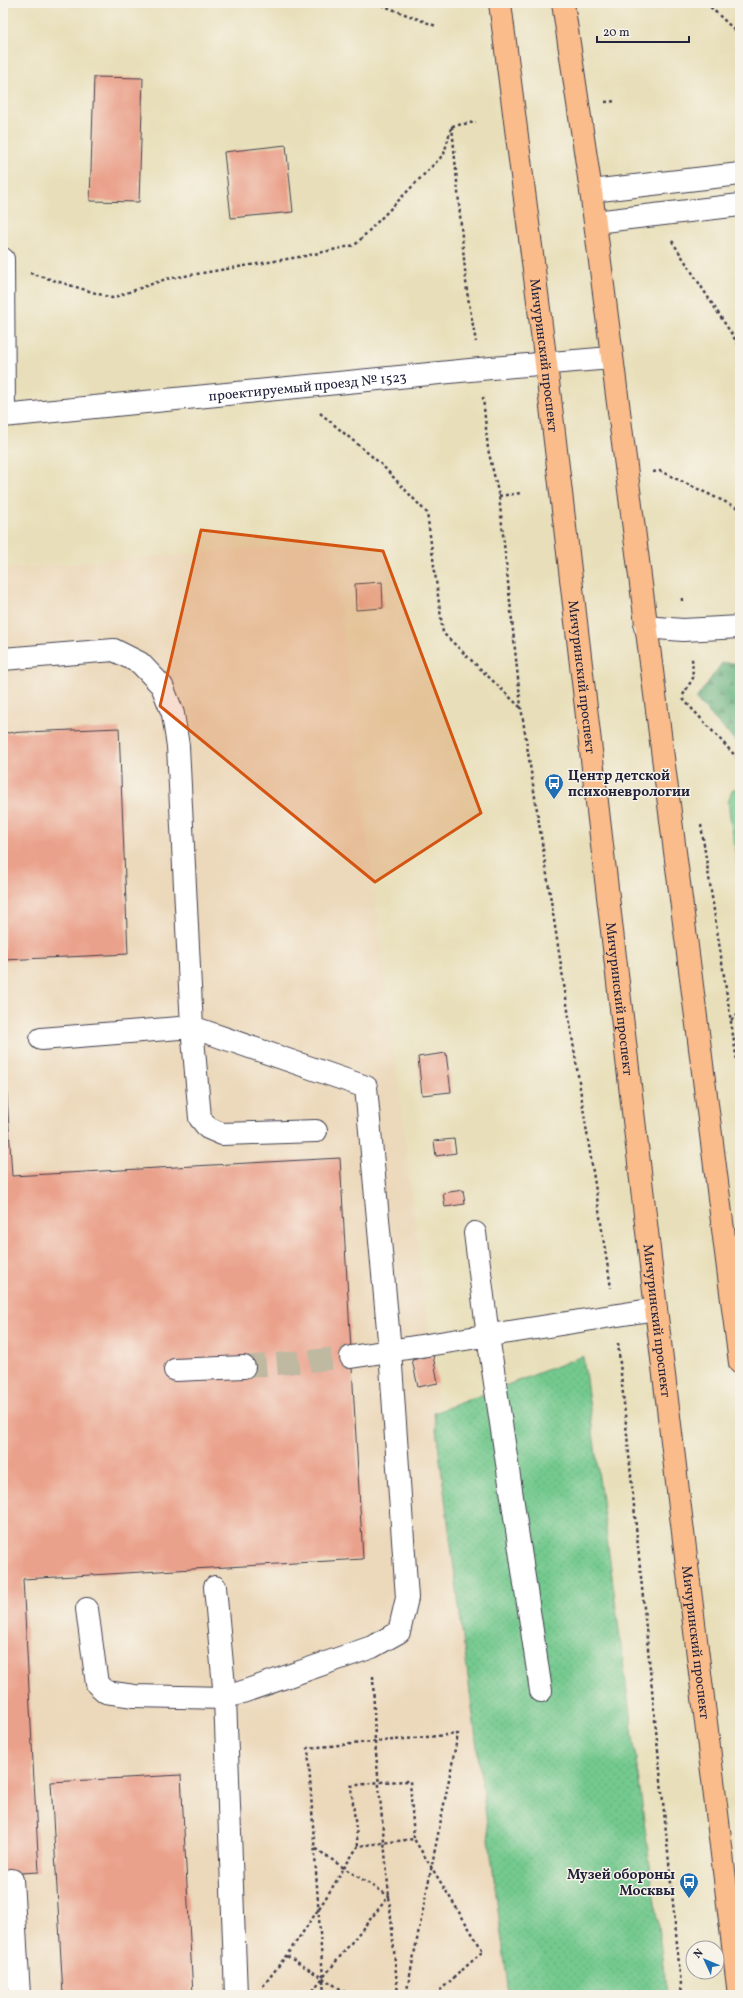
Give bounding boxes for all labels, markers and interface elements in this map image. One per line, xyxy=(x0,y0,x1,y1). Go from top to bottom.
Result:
scale bar xyxy=(597,18,689,44)
text: 20 m xyxy=(603,25,630,41)
street label: Мичуринский проспект xyxy=(524,278,562,433)
street label: проектируемый проезд № 1523 xyxy=(208,368,408,407)
street label: Мичуринский проспект xyxy=(563,599,599,755)
place label: Центр детской психоневрологии xyxy=(568,767,690,802)
bus stop icon: Центр детской психоневрологии xyxy=(543,772,565,800)
street label: Мичуринский проспект xyxy=(600,921,637,1077)
street label: Мичуринский проспект xyxy=(637,1243,675,1399)
street label: Мичуринский проспект xyxy=(676,1565,714,1720)
place label: Музей обороны Москвы xyxy=(567,1866,675,1901)
bus stop icon: Музей обороны Москвы xyxy=(678,1871,700,1899)
north arrow xyxy=(685,1940,725,1980)
text: N xyxy=(691,1946,707,1962)

